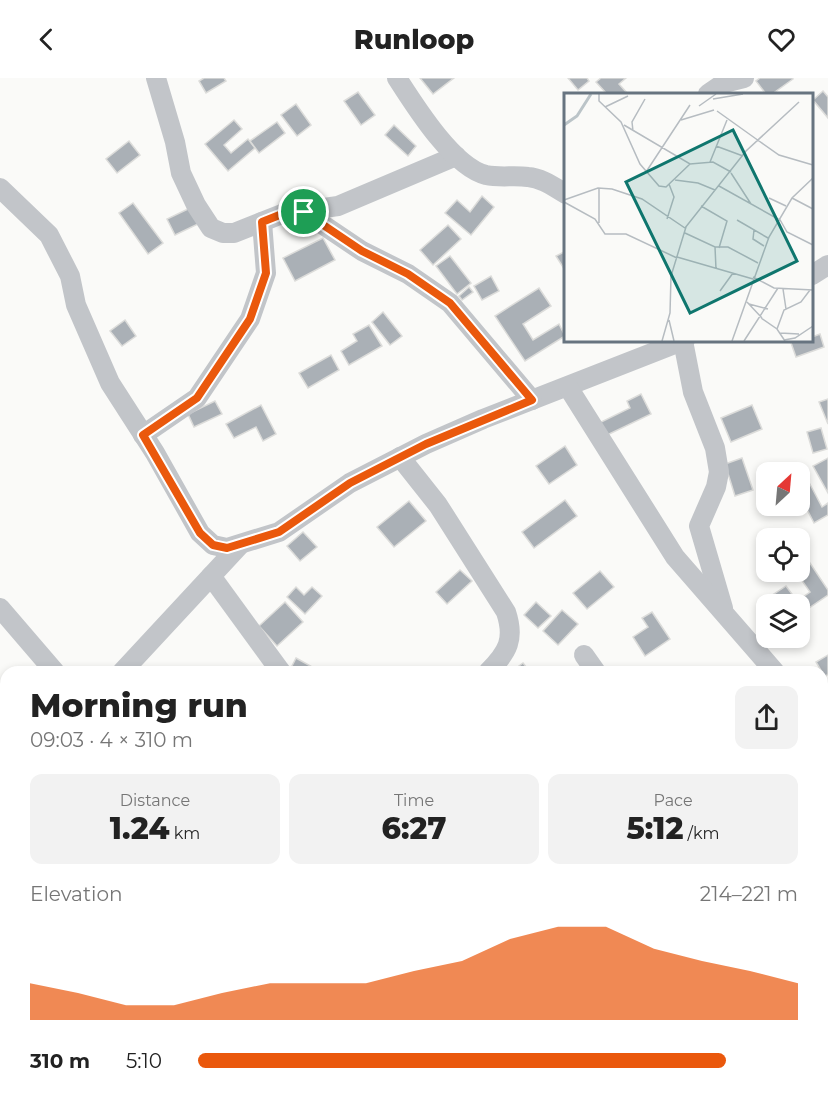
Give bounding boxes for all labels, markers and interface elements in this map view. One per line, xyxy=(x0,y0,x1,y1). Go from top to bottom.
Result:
icon: back xyxy=(30,23,63,56)
text: Runloop xyxy=(354,23,474,56)
icon: heart xyxy=(765,23,798,56)
inset map xyxy=(564,93,813,342)
pin xyxy=(278,186,329,237)
icon: arrive xyxy=(287,195,320,228)
north arrow xyxy=(756,462,810,516)
map controls xyxy=(756,462,810,648)
button: locate xyxy=(756,528,810,582)
button: layers xyxy=(756,594,810,648)
text: Morning run xyxy=(30,685,248,725)
button: share xyxy=(735,686,798,749)
text: 09:03 · 4 × 310 m xyxy=(30,728,193,752)
text: Distance xyxy=(120,791,190,810)
text: Time xyxy=(394,791,434,810)
text: Pace xyxy=(653,791,693,810)
text: 1.24 xyxy=(110,810,170,847)
text: 6:27 xyxy=(382,810,446,847)
text: 5:12 xyxy=(627,810,683,847)
text: km xyxy=(170,824,200,843)
text: /km xyxy=(683,824,719,843)
text: Elevation xyxy=(30,882,122,906)
text: 214–221 m xyxy=(700,882,798,906)
text: 310 m xyxy=(30,1049,90,1073)
text: 5:10 xyxy=(126,1049,162,1073)

